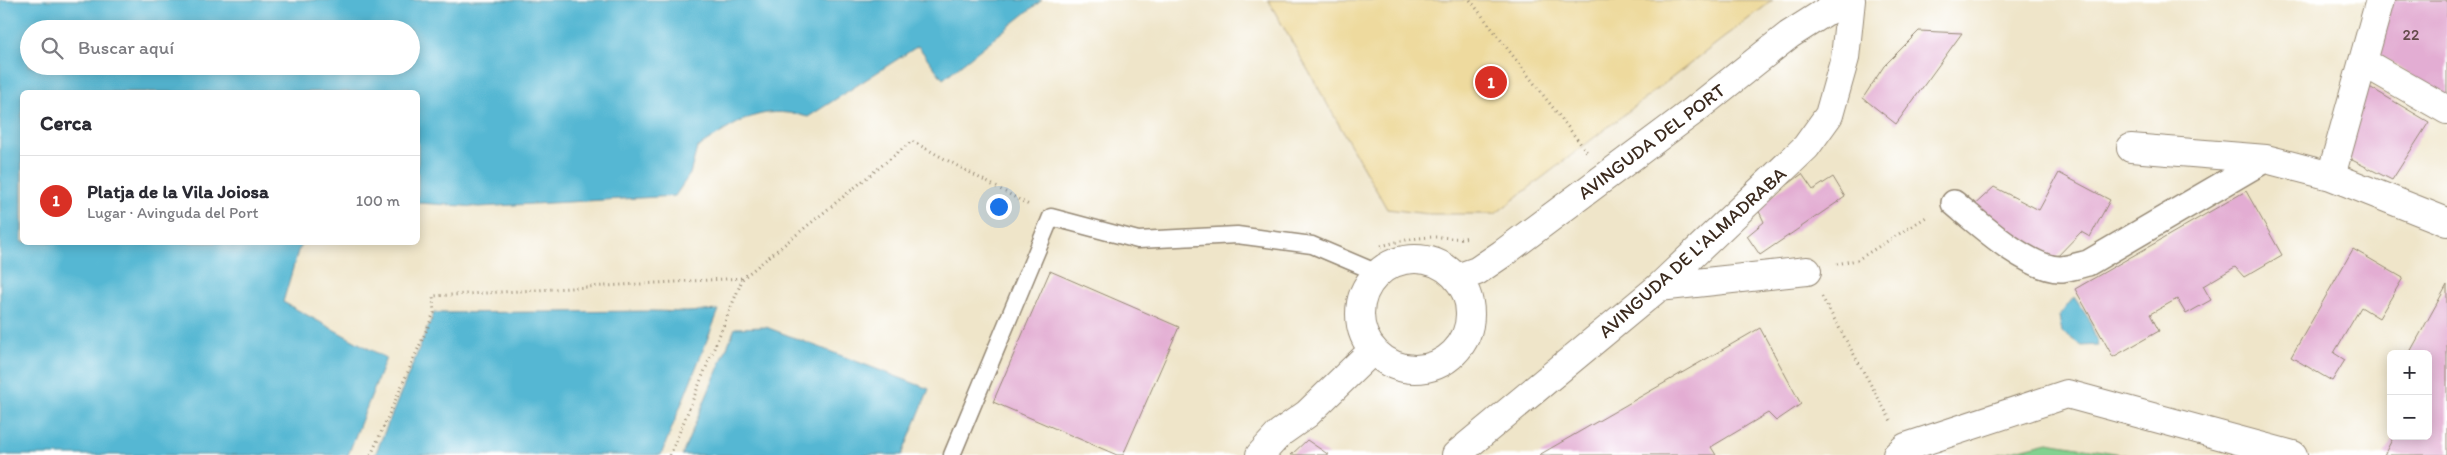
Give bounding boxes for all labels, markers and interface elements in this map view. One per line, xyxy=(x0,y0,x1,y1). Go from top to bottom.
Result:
search box xyxy=(20,20,420,75)
house number: 22 xyxy=(2403,25,2420,44)
icon: search xyxy=(38,34,66,62)
text: Buscar aquí xyxy=(78,36,174,59)
pin: 1 xyxy=(1475,63,1507,101)
street label: AVINGUDA DEL PORT xyxy=(1573,78,1730,204)
text: Cerca xyxy=(40,110,92,135)
street label: AVINGUDA DE L'ALMADRABA xyxy=(1594,162,1791,343)
text: Platja de la Vila Joiosa xyxy=(87,180,269,203)
text: 1 xyxy=(52,191,60,210)
text: 100 m xyxy=(356,191,400,210)
your location xyxy=(986,194,1012,220)
text: Lugar · Avinguda del Port xyxy=(87,203,259,222)
map controls xyxy=(2387,350,2432,440)
button: + xyxy=(2387,350,2432,395)
button: − xyxy=(2387,395,2432,440)

